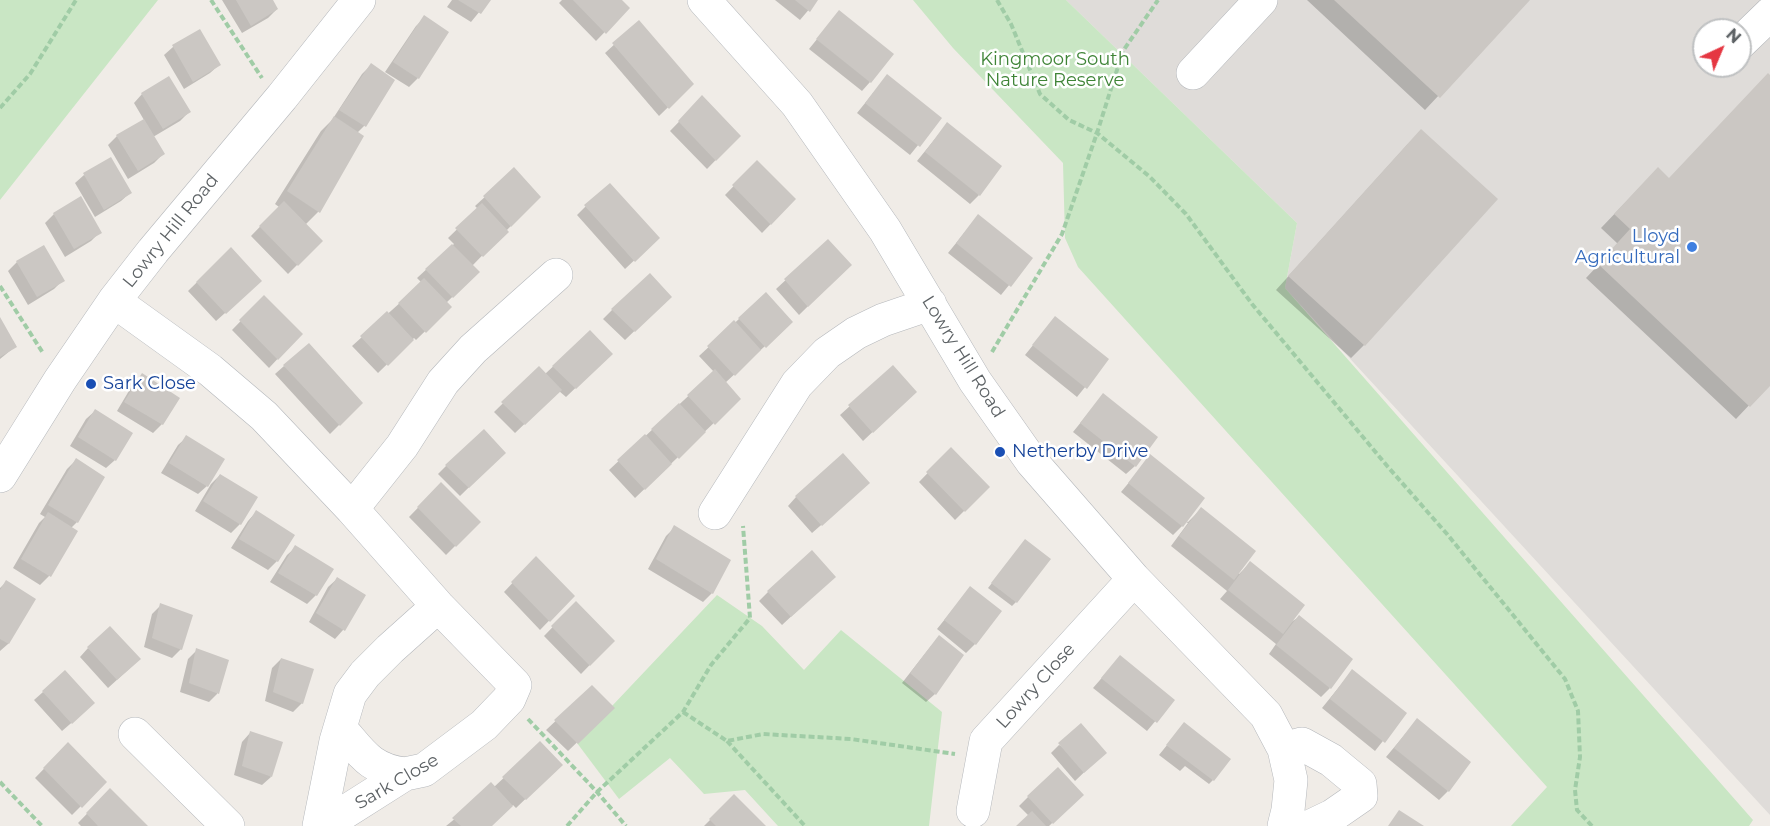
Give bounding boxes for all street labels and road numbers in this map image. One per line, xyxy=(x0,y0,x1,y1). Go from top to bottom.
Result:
street label: Lowry Hill Road xyxy=(119,170,223,292)
street label: Lowry Hill Road xyxy=(917,292,1009,422)
street label: Lowry Close xyxy=(992,639,1080,733)
street label: Sark Close xyxy=(351,749,443,815)

